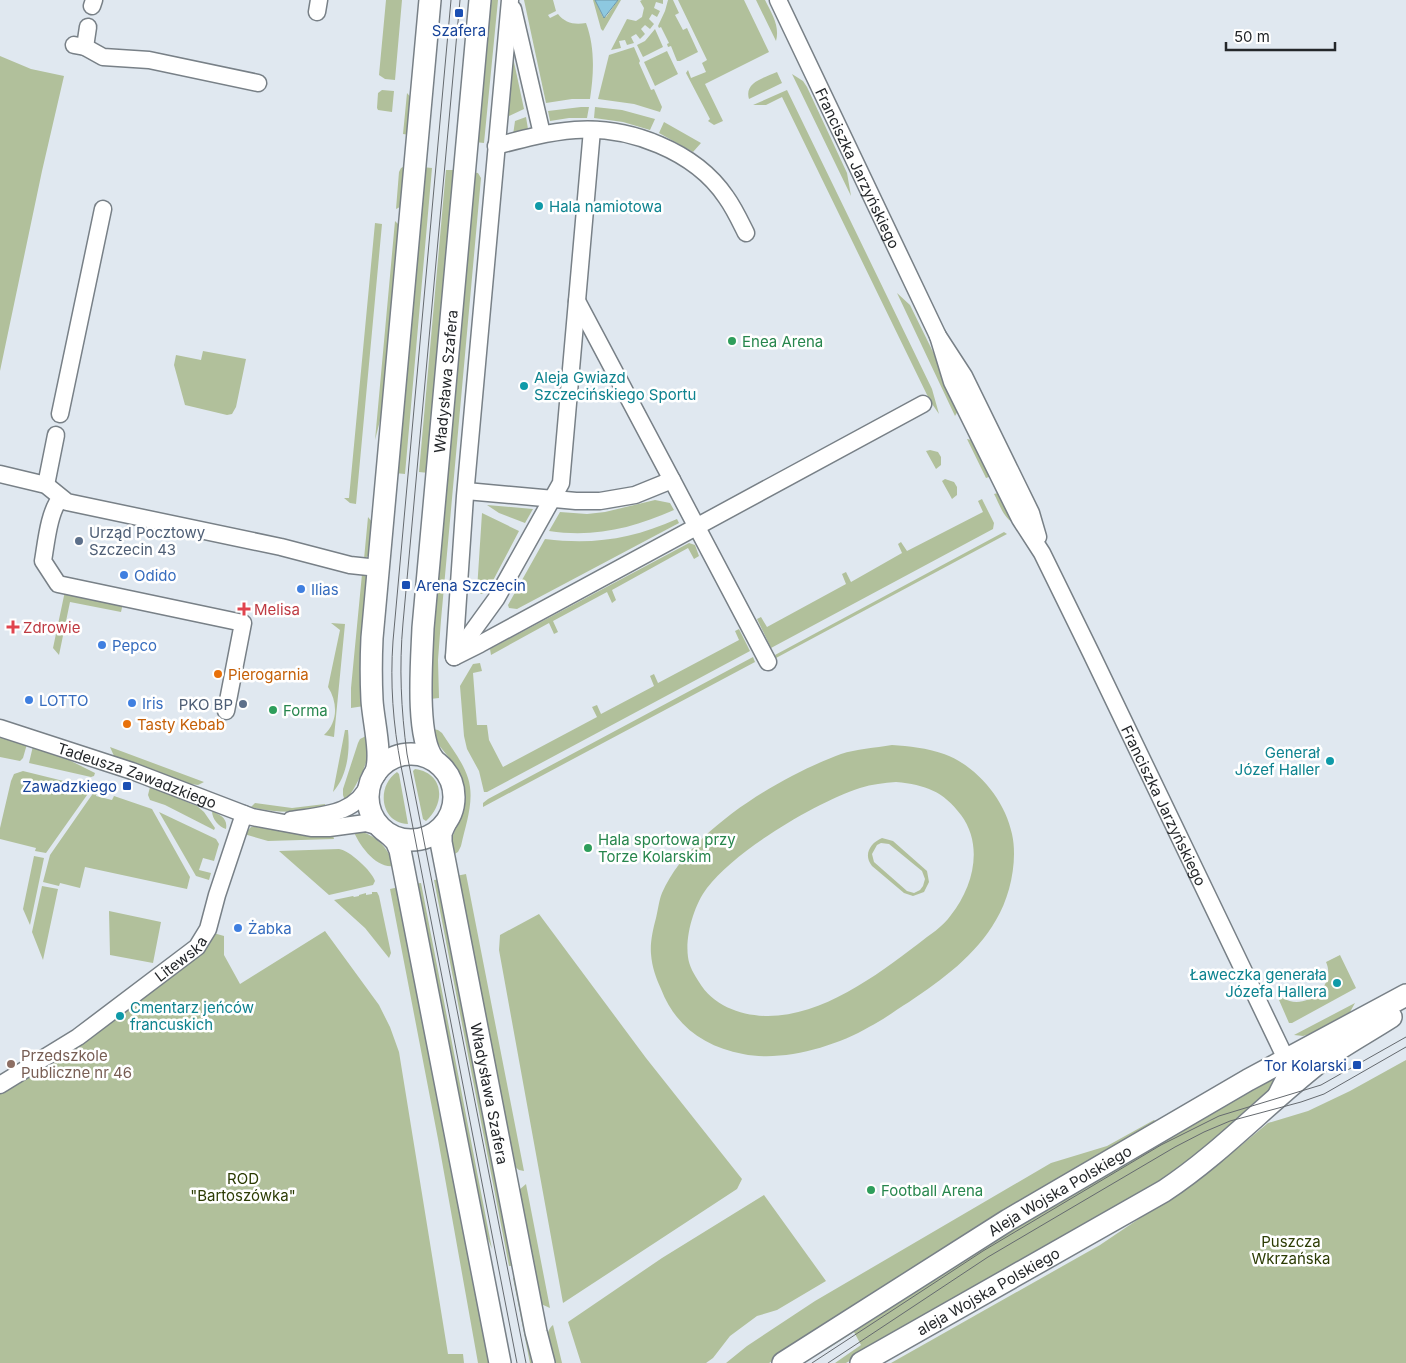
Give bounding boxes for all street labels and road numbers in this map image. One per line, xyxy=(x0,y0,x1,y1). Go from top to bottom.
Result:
street label: Franciszka Jarzyńskiego xyxy=(812,85,904,251)
street label: Władysława Szafera xyxy=(429,309,461,454)
street label: Franciszka Jarzyńskiego xyxy=(1118,722,1211,889)
street label: Tadeusza Zawadzkiego xyxy=(55,738,219,812)
street label: Litewska xyxy=(151,932,211,985)
street label: Władysława Szafera xyxy=(467,1021,513,1166)
street label: Aleja Wojska Polskiego xyxy=(984,1141,1135,1240)
street label: aleja Wojska Polskiego xyxy=(913,1243,1063,1339)

